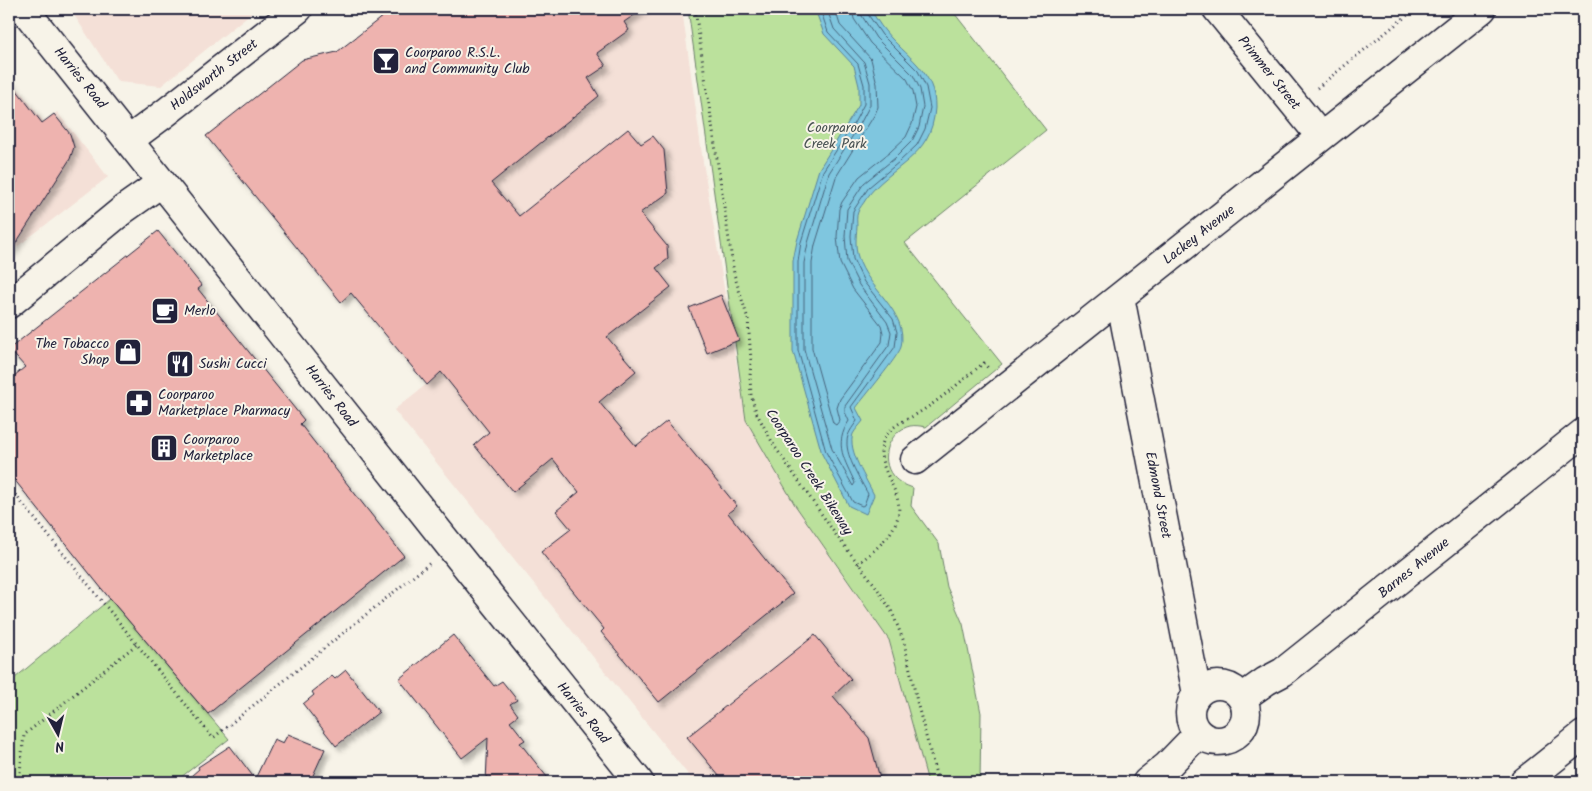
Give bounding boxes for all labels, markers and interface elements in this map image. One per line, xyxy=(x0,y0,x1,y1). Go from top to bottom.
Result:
street label: Primmer Street xyxy=(1232,31,1306,115)
street label: Holdsworth Street xyxy=(165,33,263,116)
street label: Harries Road xyxy=(48,42,113,115)
place label: Coorparoo R.S.L. and Community Club xyxy=(405,42,530,80)
bar icon: Coorparoo R.S.L. and Community Club xyxy=(371,46,401,76)
park label: Coorparoo Creek Park xyxy=(803,117,867,155)
street label: Lackey Avenue xyxy=(1158,199,1240,270)
cafe icon: Merlo xyxy=(150,296,180,326)
place label: Merlo xyxy=(184,300,216,322)
place label: The Tobacco Shop xyxy=(36,333,109,371)
shop icon: The Tobacco Shop xyxy=(113,337,143,367)
restaurant icon: Sushi Cucci xyxy=(165,349,195,379)
place label: Sushi Cucci xyxy=(199,353,267,375)
street label: Harries Road xyxy=(299,360,363,433)
place label: Coorparoo Marketplace Pharmacy xyxy=(158,384,291,422)
pharmacy icon: Coorparoo Marketplace Pharmacy xyxy=(124,388,154,418)
street label: Coorparoo Creek Bikeway xyxy=(760,404,859,540)
place label: Coorparoo Marketplace xyxy=(183,429,253,467)
building icon: Coorparoo Marketplace xyxy=(149,433,179,463)
street label: Edmond Street xyxy=(1139,450,1177,541)
street label: Barnes Avenue xyxy=(1373,532,1455,604)
street label: Harries Road xyxy=(551,677,616,750)
north arrow xyxy=(32,708,82,758)
text: N xyxy=(54,734,66,757)

